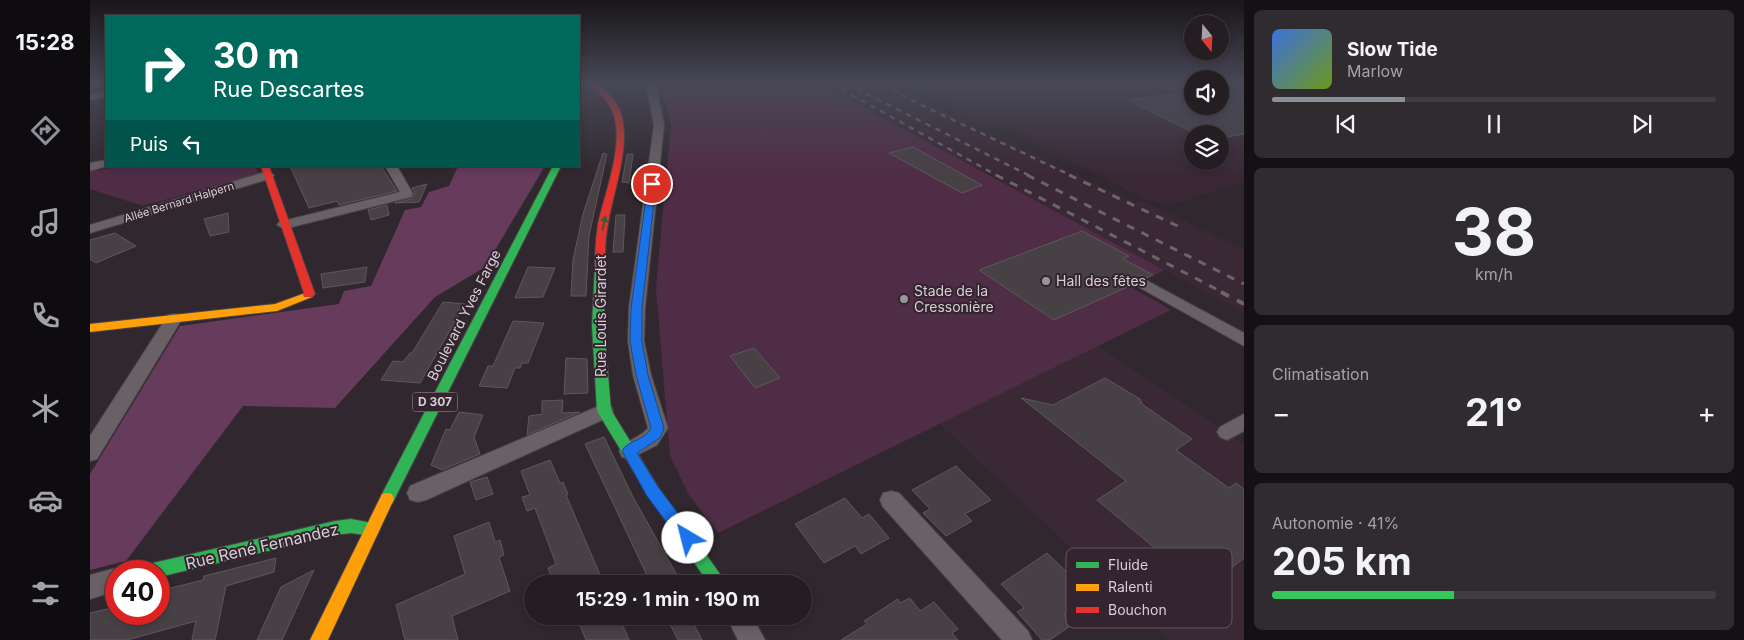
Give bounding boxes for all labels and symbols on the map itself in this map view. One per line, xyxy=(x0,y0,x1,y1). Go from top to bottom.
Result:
north arrow xyxy=(1184,15,1229,60)
pin xyxy=(631,163,673,205)
street label: Allée Bernard Halpern xyxy=(122,179,236,225)
one-way arrow xyxy=(600,215,608,230)
street label: Boulevard Yves Farge xyxy=(423,247,504,383)
street label: Rue Louis Girardet xyxy=(592,255,609,377)
place label: Hall des fêtes xyxy=(1056,272,1146,289)
marker: Hall des fêtes xyxy=(1040,275,1052,287)
place label: Stade de la Cressonière xyxy=(914,282,994,315)
marker: Stade de la Cressonière xyxy=(898,293,910,305)
road number: D 307 xyxy=(412,392,458,412)
position arrow xyxy=(661,511,713,563)
street label: Rue René Fernandez xyxy=(184,519,340,573)
legend xyxy=(1066,548,1232,628)
text: Fluide xyxy=(1108,556,1148,573)
speed limit sign: 40 xyxy=(105,560,170,625)
text: Ralenti xyxy=(1108,578,1153,595)
text: Bouchon xyxy=(1108,601,1167,618)

